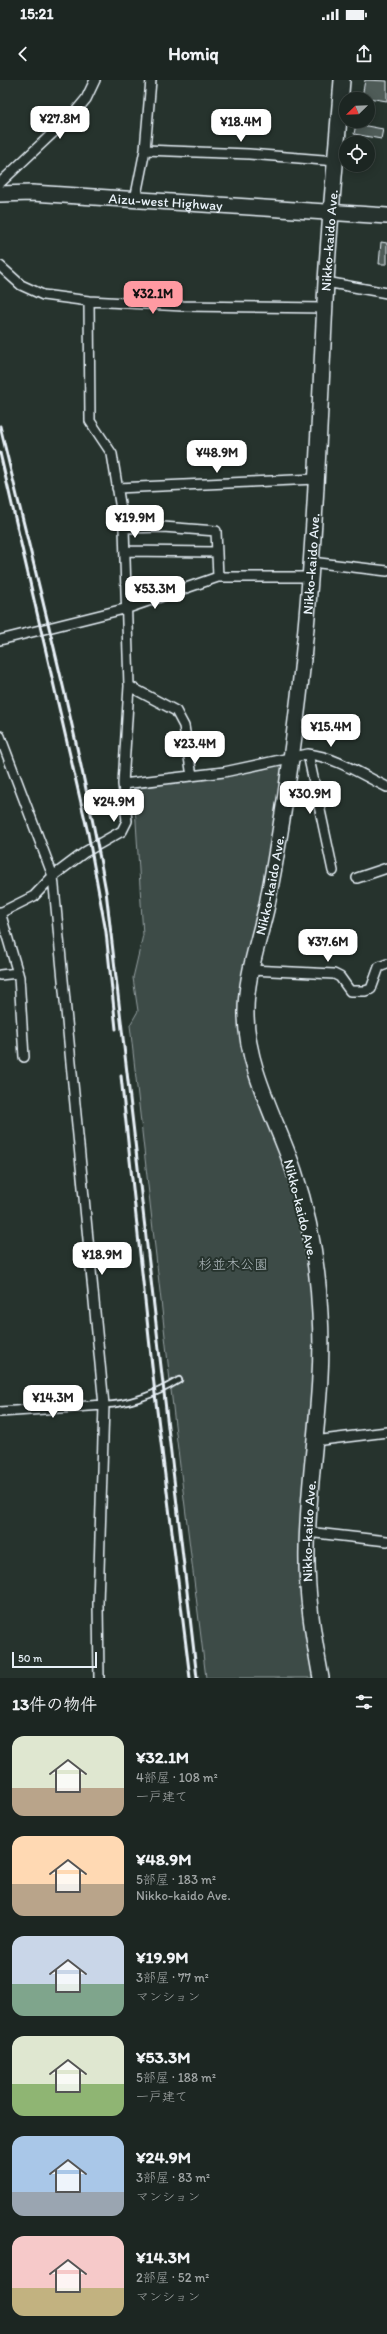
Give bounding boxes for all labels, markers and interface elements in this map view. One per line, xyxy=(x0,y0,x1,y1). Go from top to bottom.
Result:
text: 15:21 xyxy=(20,5,53,23)
icon: back xyxy=(12,43,34,65)
text: Homiq xyxy=(168,43,219,65)
icon: share xyxy=(353,43,375,65)
north arrow xyxy=(339,92,375,128)
map controls xyxy=(339,92,375,172)
pin: ¥27.8M xyxy=(27,106,93,140)
pin: ¥18.4M xyxy=(208,109,274,143)
text: ¥27.8M xyxy=(39,111,81,126)
text: ¥18.4M xyxy=(220,114,262,129)
button: locate xyxy=(339,136,375,172)
street label: Nikko-kaido Ave. xyxy=(318,189,342,292)
street label: Aizu-west Highway xyxy=(108,190,224,214)
pin: ¥32.1M xyxy=(120,281,186,315)
text: ¥32.1M xyxy=(133,286,173,301)
pin: ¥48.9M xyxy=(184,440,250,474)
text: ¥48.9M xyxy=(196,445,238,460)
pin: ¥19.9M xyxy=(102,505,168,539)
text: ¥19.9M xyxy=(115,510,155,525)
street label: Nikko-kaido Ave. xyxy=(299,512,323,615)
pin: ¥53.3M xyxy=(122,576,188,610)
text: ¥53.3M xyxy=(134,581,176,596)
pin: ¥15.4M xyxy=(298,714,364,748)
text: ¥15.4M xyxy=(310,719,352,734)
pin: ¥23.4M xyxy=(162,731,228,765)
text: ¥23.4M xyxy=(174,736,216,751)
pin: ¥30.9M xyxy=(277,781,343,815)
text: ¥30.9M xyxy=(289,786,331,801)
pin: ¥24.9M xyxy=(81,789,147,823)
text: ¥24.9M xyxy=(93,794,135,809)
street label: Nikko-kaido Ave. xyxy=(252,834,288,937)
pin: ¥37.6M xyxy=(295,929,361,963)
text: ¥37.6M xyxy=(307,934,349,949)
street label: Nikko-kaido Ave. xyxy=(280,1158,321,1261)
pin: ¥18.9M xyxy=(69,1242,135,1276)
text: ¥18.9M xyxy=(82,1247,122,1262)
park label: 杉並木公園 xyxy=(198,1256,268,1273)
pin: ¥14.3M xyxy=(20,1385,86,1419)
text: ¥14.3M xyxy=(32,1390,74,1405)
street label: Nikko-kaido Ave. xyxy=(299,1479,320,1582)
scale bar xyxy=(12,1650,97,1669)
text: 50 m xyxy=(18,1652,42,1665)
icon: filters xyxy=(353,1691,375,1713)
text: 13件の物件 xyxy=(12,1694,97,1714)
text: ¥32.1M xyxy=(136,1747,189,1767)
icon: home xyxy=(44,1752,92,1800)
text: 4部屋 · 108 m² xyxy=(136,1770,218,1785)
text: 一戸建て xyxy=(136,1789,188,1804)
text: ¥48.9M xyxy=(136,1849,192,1869)
icon: home xyxy=(44,1852,92,1900)
text: 5部屋 · 183 m² xyxy=(136,1872,216,1887)
text: Nikko-kaido Ave. xyxy=(136,1888,231,1903)
text: ¥19.9M xyxy=(136,1947,189,1967)
icon: home xyxy=(44,1952,92,2000)
text: 3部屋 · 77 m² xyxy=(136,1970,209,1985)
text: マンション xyxy=(136,1989,200,2004)
text: ¥53.3M xyxy=(136,2047,191,2067)
icon: home xyxy=(44,2052,92,2100)
text: 5部屋 · 188 m² xyxy=(136,2070,216,2085)
text: 一戸建て xyxy=(136,2089,188,2104)
text: ¥24.9M xyxy=(136,2147,191,2167)
icon: home xyxy=(44,2152,92,2200)
text: 3部屋 · 83 m² xyxy=(136,2170,210,2185)
text: マンション xyxy=(136,2189,200,2204)
text: ¥14.3M xyxy=(136,2247,190,2267)
icon: home xyxy=(44,2252,92,2300)
text: 2部屋 · 52 m² xyxy=(136,2270,209,2285)
text: マンション xyxy=(136,2289,200,2304)

